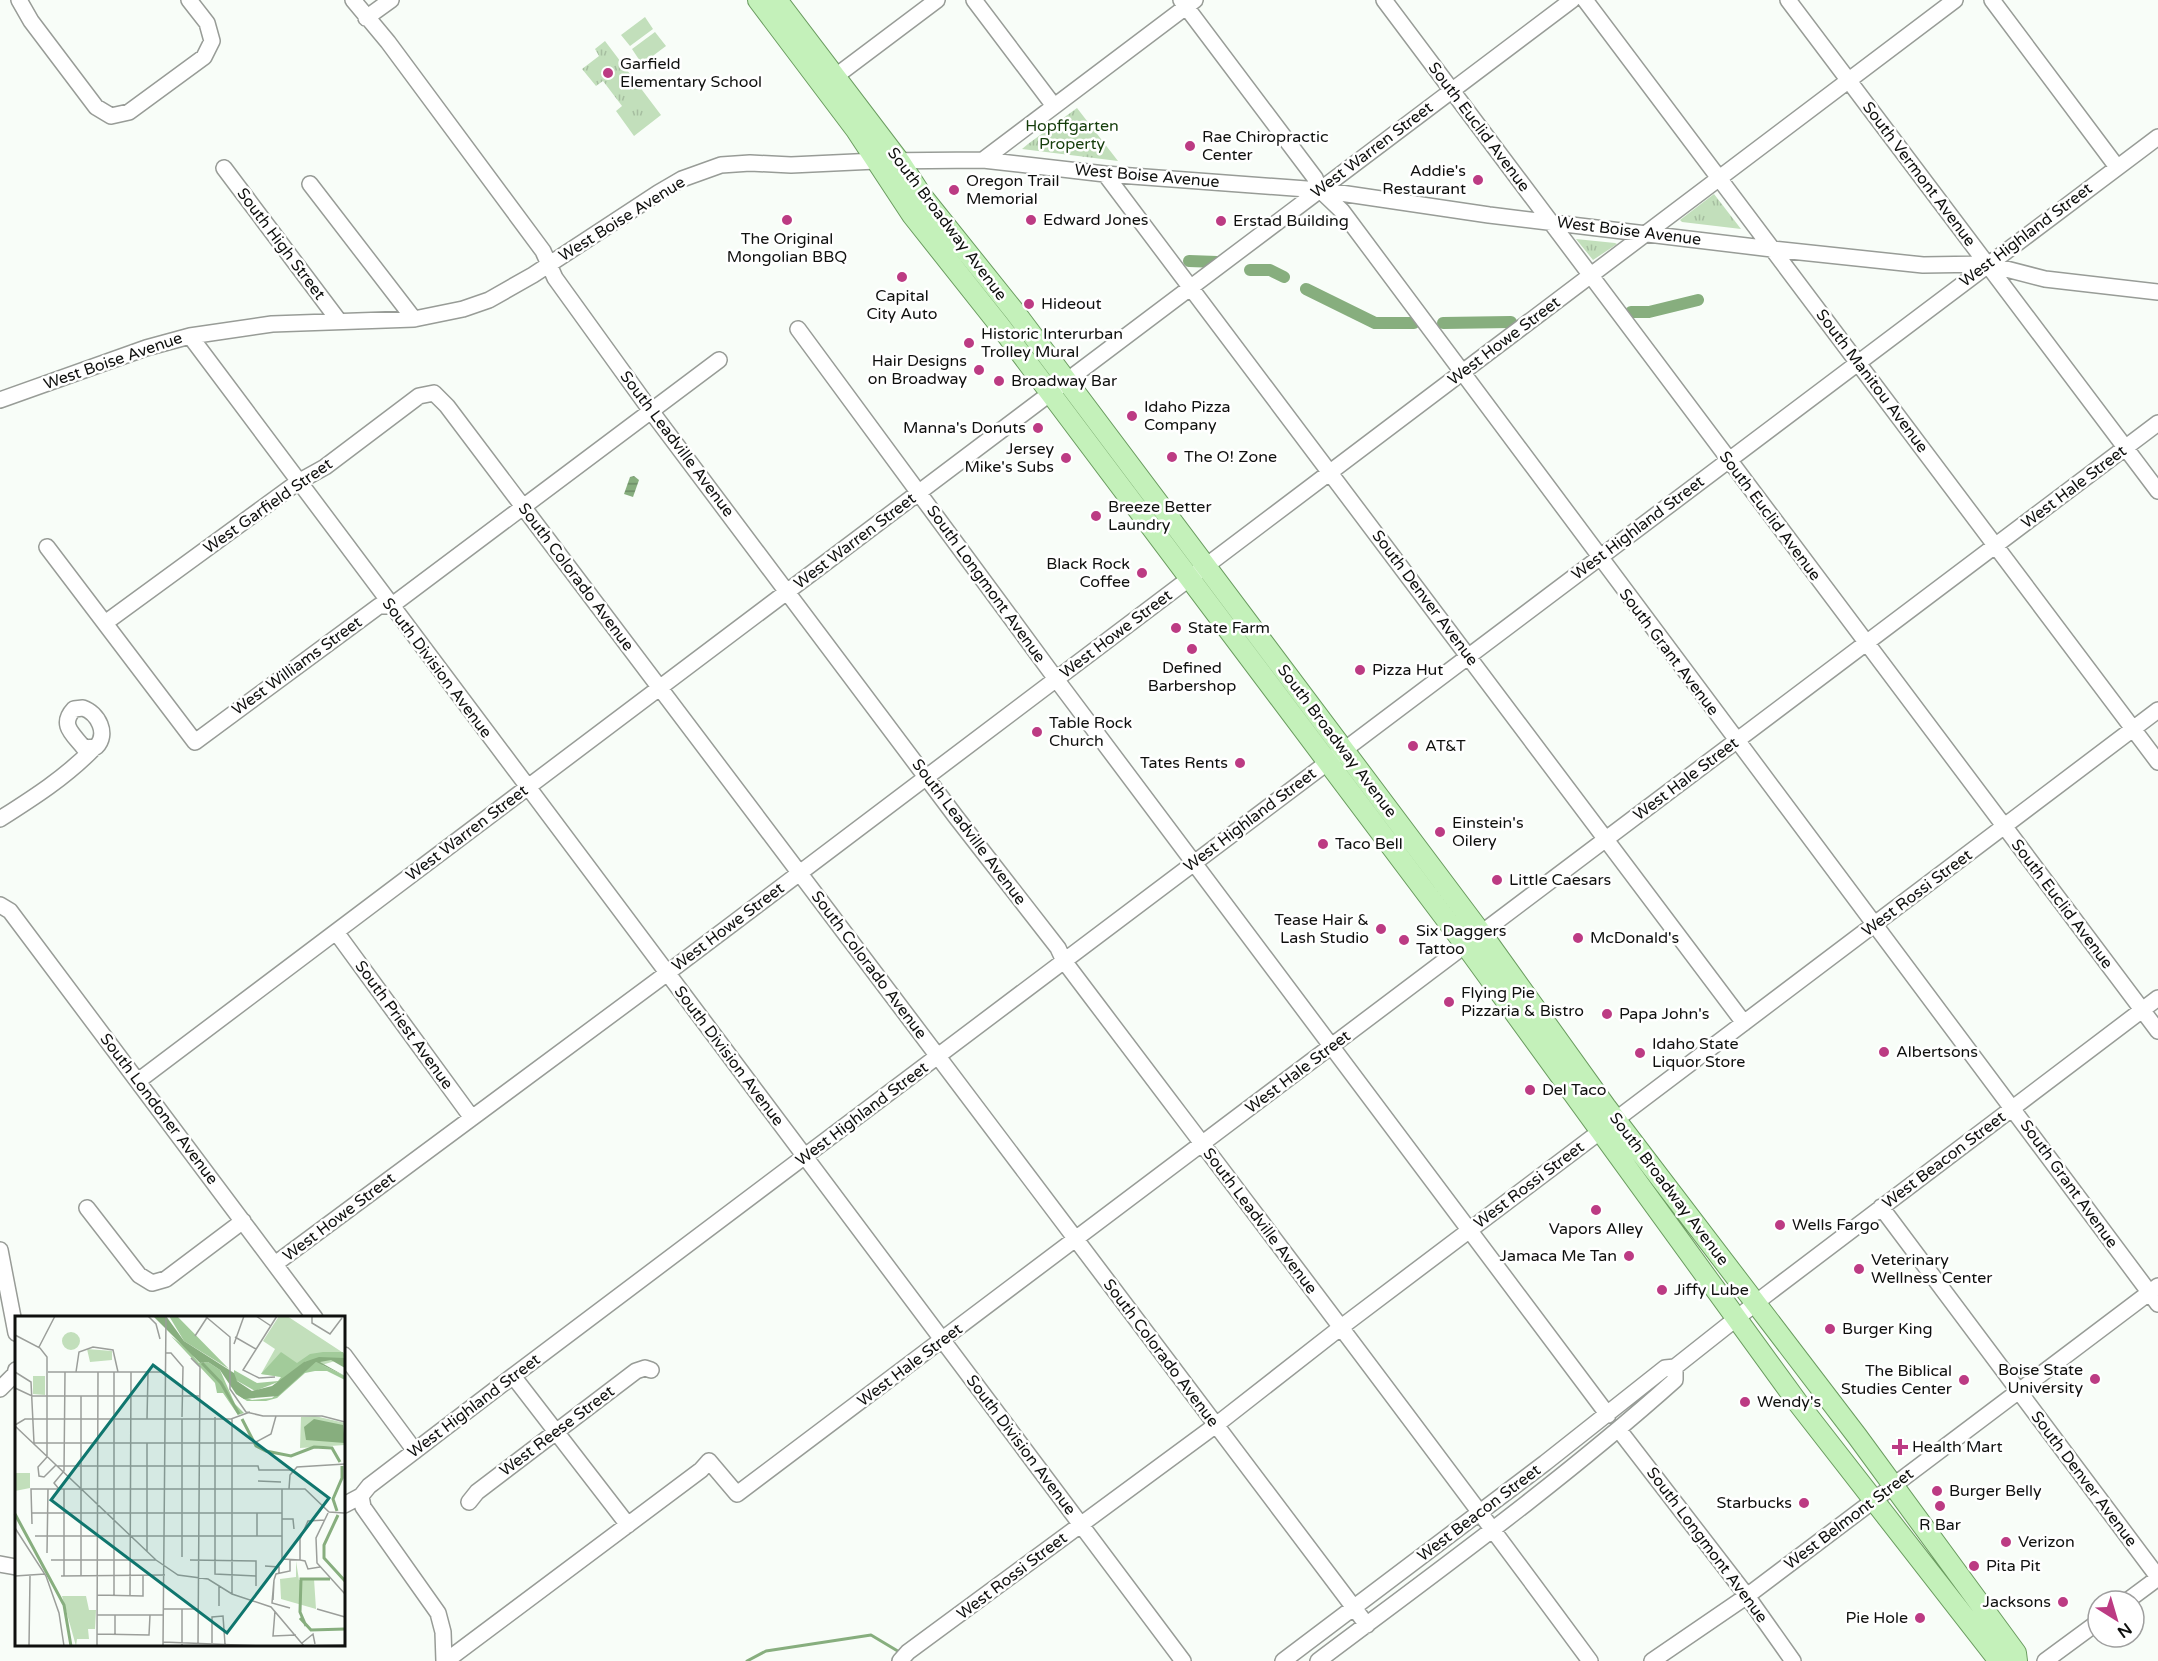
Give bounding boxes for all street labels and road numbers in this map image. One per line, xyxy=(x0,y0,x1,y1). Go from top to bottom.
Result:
street label: South Euclid Avenue xyxy=(1424,58,1534,196)
street label: West Warren Street xyxy=(1307,98,1437,202)
street label: South Vermont Avenue xyxy=(1858,98,1980,250)
street label: South Broadway Avenue xyxy=(883,144,1011,304)
street label: West Boise Avenue xyxy=(1074,160,1220,192)
street label: West Boise Avenue xyxy=(555,172,689,266)
street label: West Highland Street xyxy=(1956,179,2096,291)
street label: South High Street xyxy=(232,184,330,304)
street label: West Boise Avenue xyxy=(1556,212,1702,250)
street label: West Howe Street xyxy=(1444,292,1564,390)
street label: South Manitou Avenue xyxy=(1812,305,1932,457)
street label: West Boise Avenue xyxy=(41,328,185,394)
street label: South Leadville Avenue xyxy=(616,367,738,521)
street label: West Hale Street xyxy=(2018,441,2130,533)
street label: South Euclid Avenue xyxy=(1715,447,1825,585)
street label: West Garfield Street xyxy=(200,454,336,558)
street label: West Highland Street xyxy=(1568,472,1708,584)
street label: West Warren Street xyxy=(790,489,920,593)
street label: South Colorado Avenue xyxy=(514,499,638,655)
street label: South Longmont Avenue xyxy=(922,501,1050,667)
street label: South Denver Avenue xyxy=(1367,526,1483,670)
street label: West Howe Street xyxy=(1056,585,1176,683)
street label: South Grant Avenue xyxy=(1615,585,1723,719)
street label: South Division Avenue xyxy=(378,594,496,742)
street label: West Williams Street xyxy=(228,612,366,720)
street label: South Broadway Avenue xyxy=(1273,661,1401,821)
street label: West Hale Street xyxy=(1630,733,1742,825)
street label: South Leadville Avenue xyxy=(908,755,1030,909)
street label: West Highland Street xyxy=(1180,764,1320,876)
street label: West Warren Street xyxy=(402,781,532,885)
street label: South Euclid Avenue xyxy=(2007,835,2117,973)
street label: West Rossi Street xyxy=(1858,845,1976,941)
street label: West Howe Street xyxy=(668,878,788,976)
street label: South Colorado Avenue xyxy=(807,887,931,1043)
street label: South Priest Avenue xyxy=(351,957,457,1093)
street label: South Division Avenue xyxy=(670,982,788,1130)
street label: West Hale Street xyxy=(1242,1026,1354,1118)
street label: South Londoner Avenue xyxy=(96,1029,222,1189)
street label: West Highland Street xyxy=(792,1058,932,1170)
street label: West Beacon Street xyxy=(1878,1107,2010,1213)
street label: South Broadway Avenue xyxy=(1605,1109,1733,1269)
street label: South Grant Avenue xyxy=(2016,1116,2122,1252)
street label: West Rossi Street xyxy=(1470,1137,1588,1233)
street label: South Leadville Avenue xyxy=(1199,1144,1321,1298)
street label: West Howe Street xyxy=(279,1168,399,1266)
street label: South Colorado Avenue xyxy=(1099,1275,1223,1431)
street label: West Hale Street xyxy=(854,1319,966,1411)
street label: West Highland Street xyxy=(404,1350,544,1462)
street label: South Division Avenue xyxy=(962,1371,1080,1519)
street label: West Reese Street xyxy=(496,1381,618,1481)
street label: South Denver Avenue xyxy=(2026,1407,2142,1551)
street label: West Beacon Street xyxy=(1413,1460,1545,1566)
street label: South Longmont Avenue xyxy=(1642,1463,1772,1627)
street label: West Belmont Street xyxy=(1781,1464,1917,1574)
street label: West Rossi Street xyxy=(953,1528,1071,1624)

